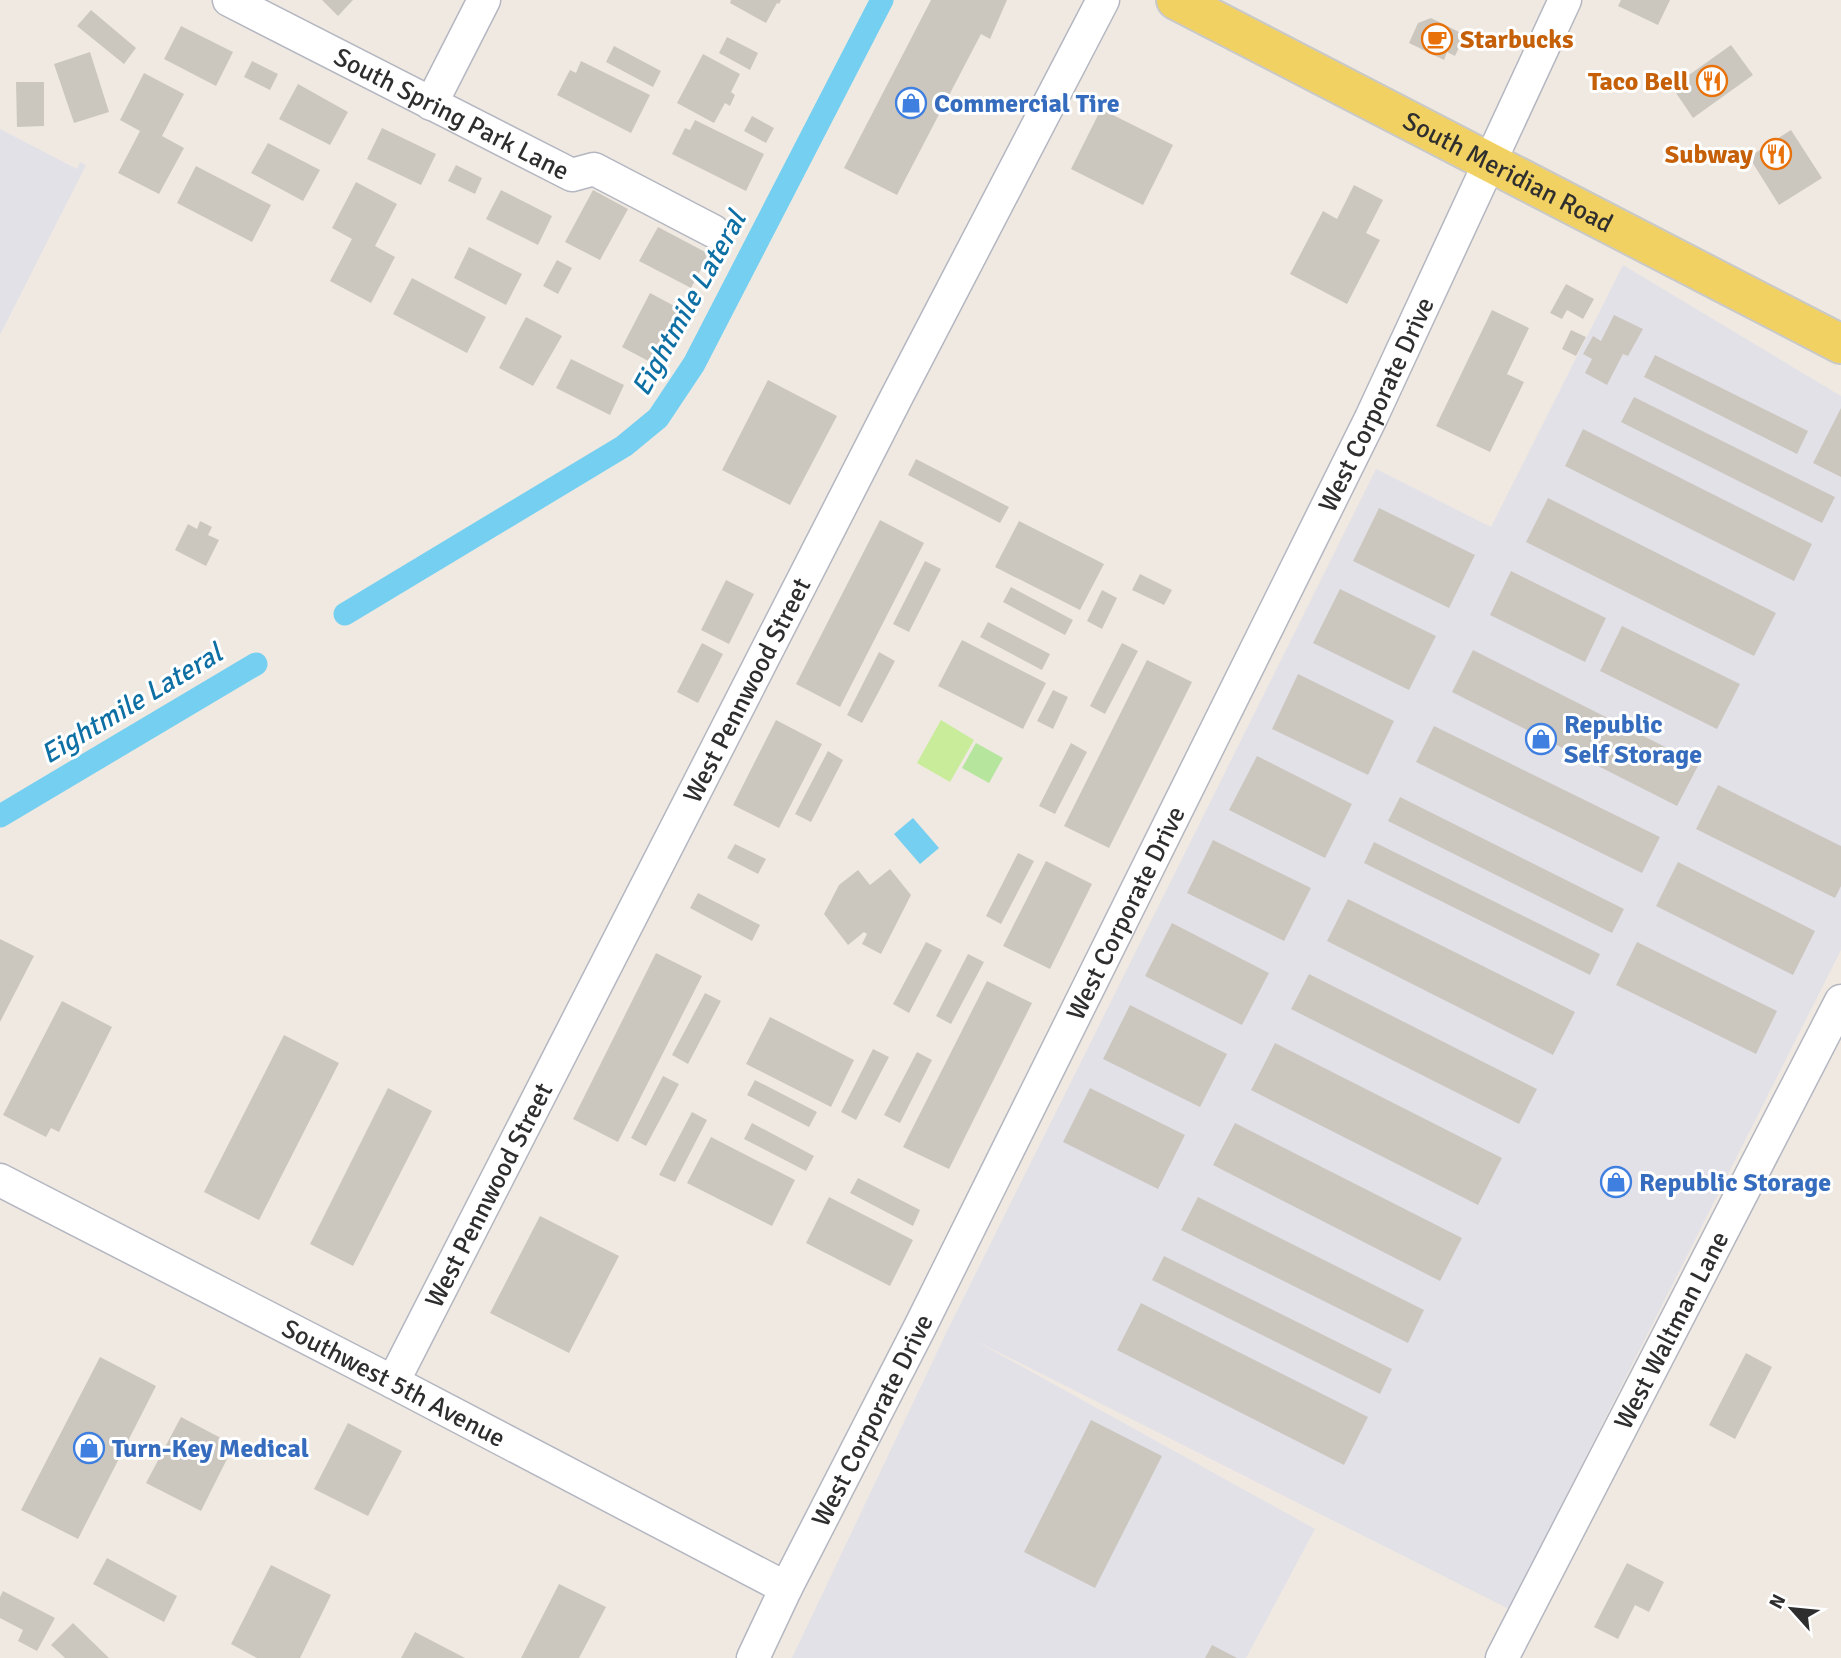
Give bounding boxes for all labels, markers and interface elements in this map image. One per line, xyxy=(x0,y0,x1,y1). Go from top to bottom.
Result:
cafe icon: Starbucks xyxy=(1420,22,1454,56)
place label: Starbucks xyxy=(1460,24,1573,56)
street label: South Spring Park Lane xyxy=(328,41,574,188)
restaurant icon: Taco Bell xyxy=(1695,64,1729,98)
place label: Taco Bell xyxy=(1588,66,1689,98)
shop icon: Commercial Tire xyxy=(894,86,928,120)
place label: Commercial Tire xyxy=(934,88,1120,120)
street label: South Meridian Road xyxy=(1397,105,1618,240)
restaurant icon: Subway xyxy=(1759,137,1793,171)
place label: Subway xyxy=(1665,139,1753,171)
water label: Eightmile Lateral xyxy=(624,204,754,402)
street label: West Corporate Drive xyxy=(1312,292,1442,518)
street label: West Pennwood Street xyxy=(677,573,818,808)
water label: Eightmile Lateral xyxy=(35,635,230,771)
place label: Republic Self Storage xyxy=(1564,709,1702,771)
shop icon: Republic Self Storage xyxy=(1524,722,1558,756)
street label: West Corporate Drive xyxy=(1060,801,1193,1025)
street label: West Pennwood Street xyxy=(419,1078,560,1313)
shop icon: Republic Storage xyxy=(1599,1165,1633,1199)
place label: Republic Storage xyxy=(1639,1167,1831,1199)
street label: West Waltman Lane xyxy=(1608,1226,1736,1435)
street label: West Corporate Drive xyxy=(805,1309,941,1532)
street label: Southwest 5th Avenue xyxy=(276,1313,510,1455)
shop icon: Turn-Key Medical xyxy=(72,1431,106,1465)
place label: Turn-Key Medical xyxy=(112,1433,309,1465)
north arrow xyxy=(1757,1574,1827,1644)
text: N xyxy=(1764,1590,1791,1613)

